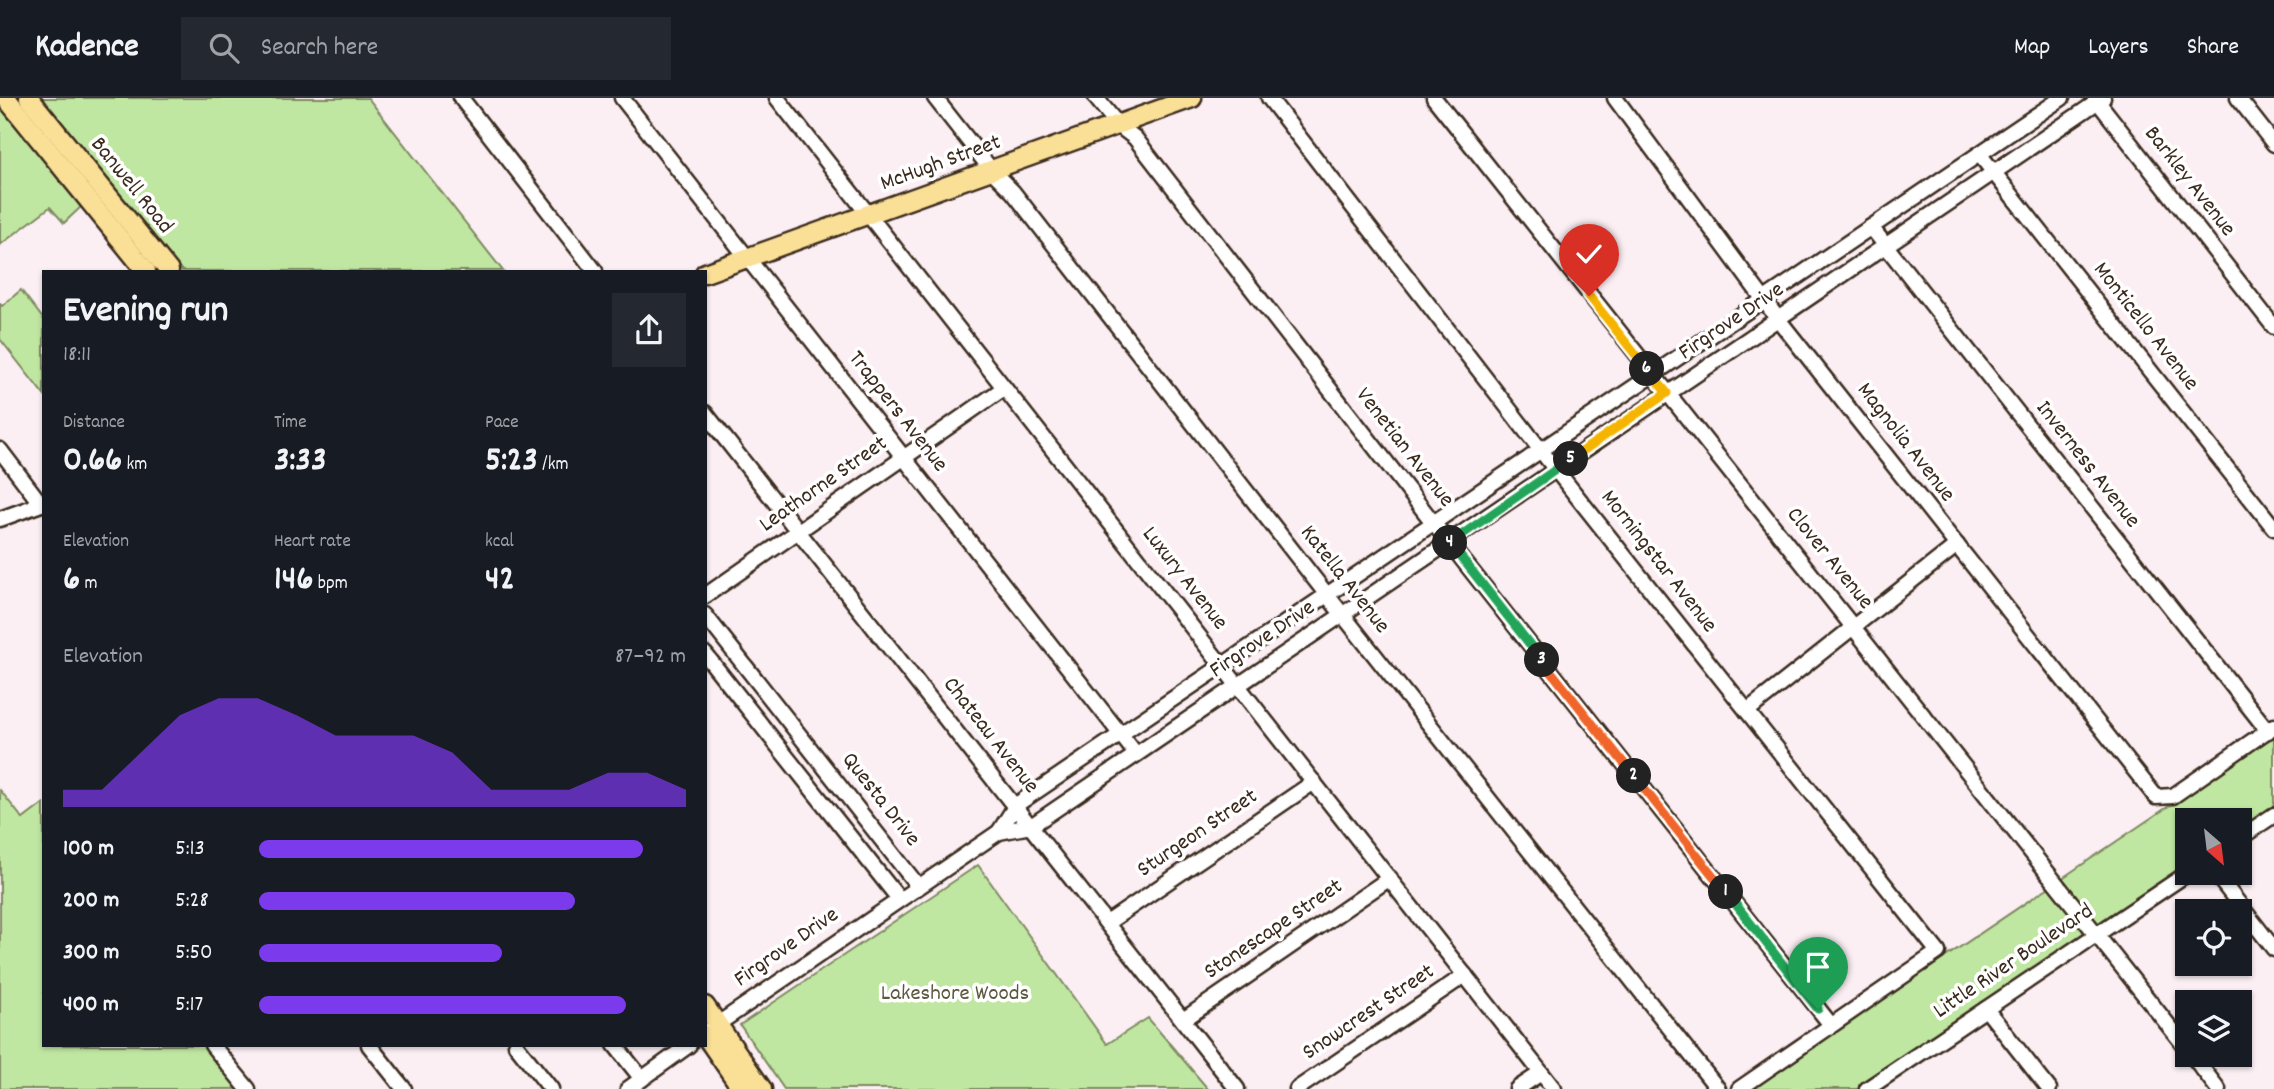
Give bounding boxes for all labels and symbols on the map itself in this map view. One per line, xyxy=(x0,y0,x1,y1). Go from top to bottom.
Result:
street label: Barkley Avenue xyxy=(2135,120,2243,244)
street label: McHugh Street xyxy=(876,127,1006,201)
street label: Banwell Road xyxy=(82,130,180,242)
pin xyxy=(1559,224,1619,296)
street label: Monticello Avenue xyxy=(2084,255,2206,399)
street label: Firgrove Drive xyxy=(1673,274,1791,370)
street label: Trappers Avenue xyxy=(839,344,955,480)
pin: 6 xyxy=(1630,352,1664,386)
street label: Magnolia Avenue xyxy=(1848,376,1962,510)
street label: Venetian Avenue xyxy=(1347,381,1461,515)
street label: Inverness Avenue xyxy=(2026,394,2148,536)
street label: Leathorne Street xyxy=(753,428,895,542)
pin: 5 xyxy=(1554,442,1588,476)
street label: Morningstar Avenue xyxy=(1592,483,1724,641)
street label: Clover Avenue xyxy=(1777,501,1881,617)
street label: Katella Avenue xyxy=(1291,519,1397,641)
street label: Luxury Avenue xyxy=(1133,520,1235,638)
pin: 4 xyxy=(1432,526,1468,560)
street label: Firgrove Drive xyxy=(1204,592,1322,688)
pin: 3 xyxy=(1524,642,1560,678)
street label: Chateau Avenue xyxy=(934,671,1046,801)
street label: Questa Drive xyxy=(833,746,927,854)
pin: 2 xyxy=(1616,758,1652,794)
street label: Sturgeon Street xyxy=(1131,781,1265,887)
north arrow xyxy=(2175,808,2252,886)
street label: Stonescape Street xyxy=(1198,871,1350,989)
pin: 1 xyxy=(1708,874,1744,910)
street label: Little River Boulevard xyxy=(1927,896,2101,1028)
street label: Firgrove Drive xyxy=(728,900,846,996)
pin xyxy=(1788,937,1848,1009)
street label: Snowcrest Street xyxy=(1296,957,1442,1069)
park label: Lakeshore Woods xyxy=(881,978,1029,1011)

